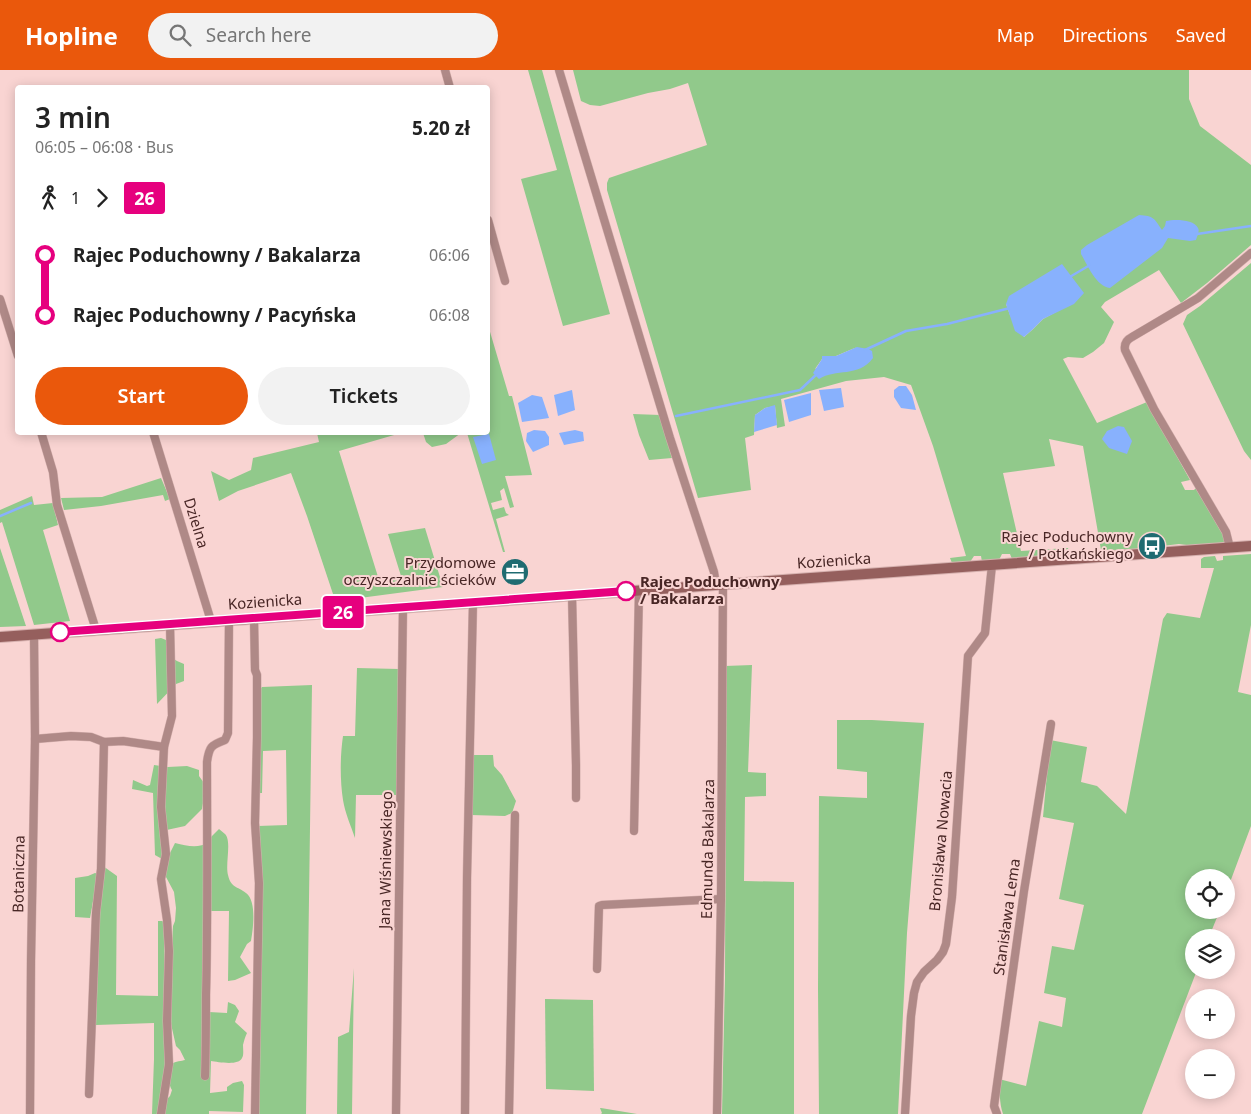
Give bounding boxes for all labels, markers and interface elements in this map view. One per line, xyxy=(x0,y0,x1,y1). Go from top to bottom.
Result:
search box xyxy=(148,13,498,58)
text: Hopline xyxy=(25,19,118,52)
icon: search xyxy=(166,21,194,49)
text: Search here xyxy=(206,22,312,48)
text: Map xyxy=(997,23,1034,47)
text: Directions xyxy=(1062,23,1148,47)
text: Saved xyxy=(1176,23,1226,47)
text: 3 min xyxy=(35,98,111,136)
text: 5.20 zł xyxy=(412,115,470,141)
text: 06:05 – 06:08 · Bus xyxy=(35,136,174,158)
icon: walk xyxy=(35,184,63,212)
icon: forward xyxy=(88,184,116,212)
text: 26 xyxy=(134,186,155,210)
text: 1 xyxy=(71,187,80,209)
text: Rajec Poduchowny / Bakalarza xyxy=(73,242,361,268)
text: 06:06 xyxy=(429,244,470,266)
text: Rajec Poduchowny / Pacyńska xyxy=(73,302,356,328)
text: 06:08 xyxy=(429,304,470,326)
button: Start xyxy=(35,367,248,425)
button: Tickets xyxy=(258,367,470,425)
street label: Dzielna xyxy=(180,495,214,550)
place label: Rajec Poduchowny / Potkańskiego xyxy=(1001,526,1133,563)
bus stop icon: Rajec Poduchowny / Potkańskiego xyxy=(1137,531,1167,561)
street label: Kozienicka xyxy=(796,547,872,573)
place label: Przydomowe oczyszczalnie ścieków xyxy=(343,552,496,589)
office icon: Przydomowe oczyszczalnie ścieków xyxy=(500,557,530,587)
place label: Rajec Poduchowny / Bakalarza xyxy=(640,571,780,608)
marker: Rajec Poduchowny / Bakalarza xyxy=(616,581,636,601)
street label: Kozienicka xyxy=(227,588,303,614)
line badge: 26 xyxy=(320,596,366,628)
text: 26 xyxy=(333,600,353,624)
unlabelled marker xyxy=(50,622,70,642)
street label: Bronisława Nowacia xyxy=(924,770,956,912)
street label: Edmunda Bakalarza xyxy=(696,779,718,919)
street label: Jana Wiśniewskiego xyxy=(374,791,396,931)
street label: Botaniczna xyxy=(7,835,29,913)
street label: Stanisława Lema xyxy=(988,857,1024,976)
map controls xyxy=(1185,869,1235,1099)
button: locate xyxy=(1185,869,1235,919)
button: layers xyxy=(1185,929,1235,979)
button: + xyxy=(1185,989,1235,1039)
button: − xyxy=(1185,1049,1235,1099)

